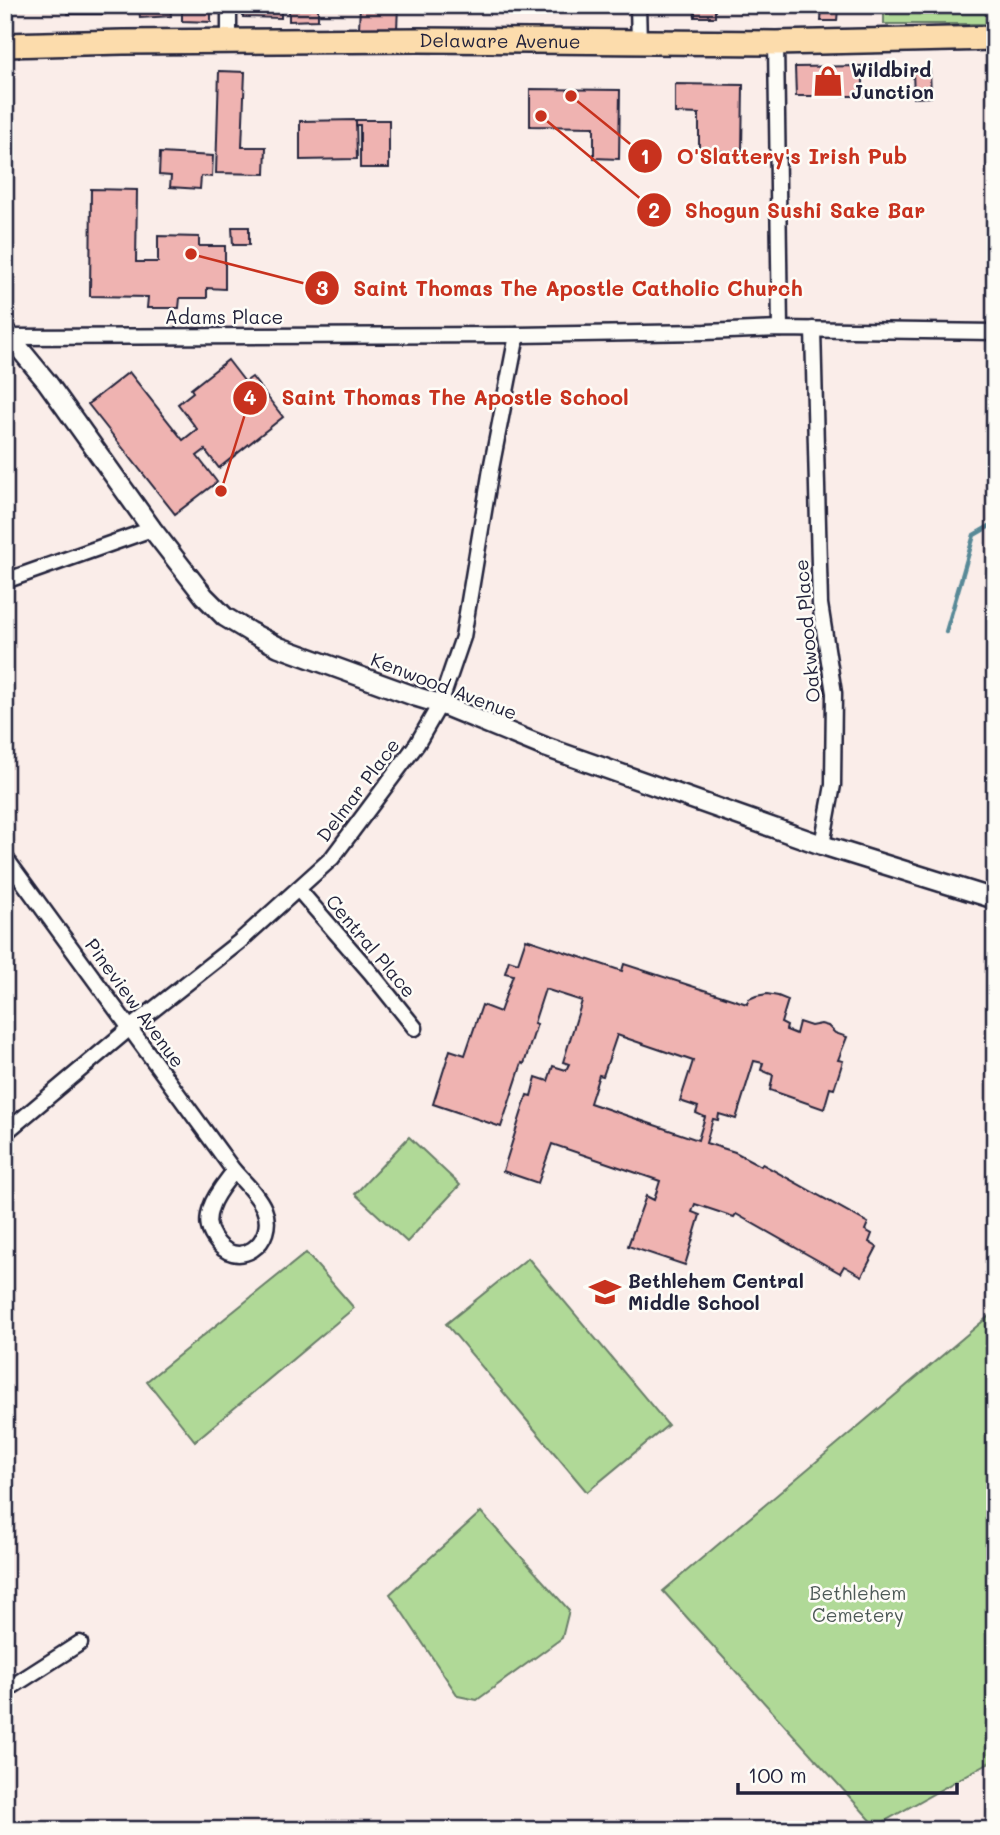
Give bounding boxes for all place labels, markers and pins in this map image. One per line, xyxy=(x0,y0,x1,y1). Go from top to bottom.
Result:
place label: Wildbird Junction xyxy=(851,57,934,104)
shop icon: Wildbird Junction xyxy=(811,64,845,98)
callout: O'Slattery's Irish Pub xyxy=(628,135,921,177)
callout: Shogun Sushi Sake Bar xyxy=(636,189,939,231)
callout: Saint Thomas The Apostle Catholic Church xyxy=(305,267,817,309)
callout: Saint Thomas The Apostle School xyxy=(232,377,642,419)
place label: Bethlehem Central Middle School xyxy=(628,1268,804,1315)
school or university icon: Bethlehem Central Middle School xyxy=(588,1275,622,1309)

